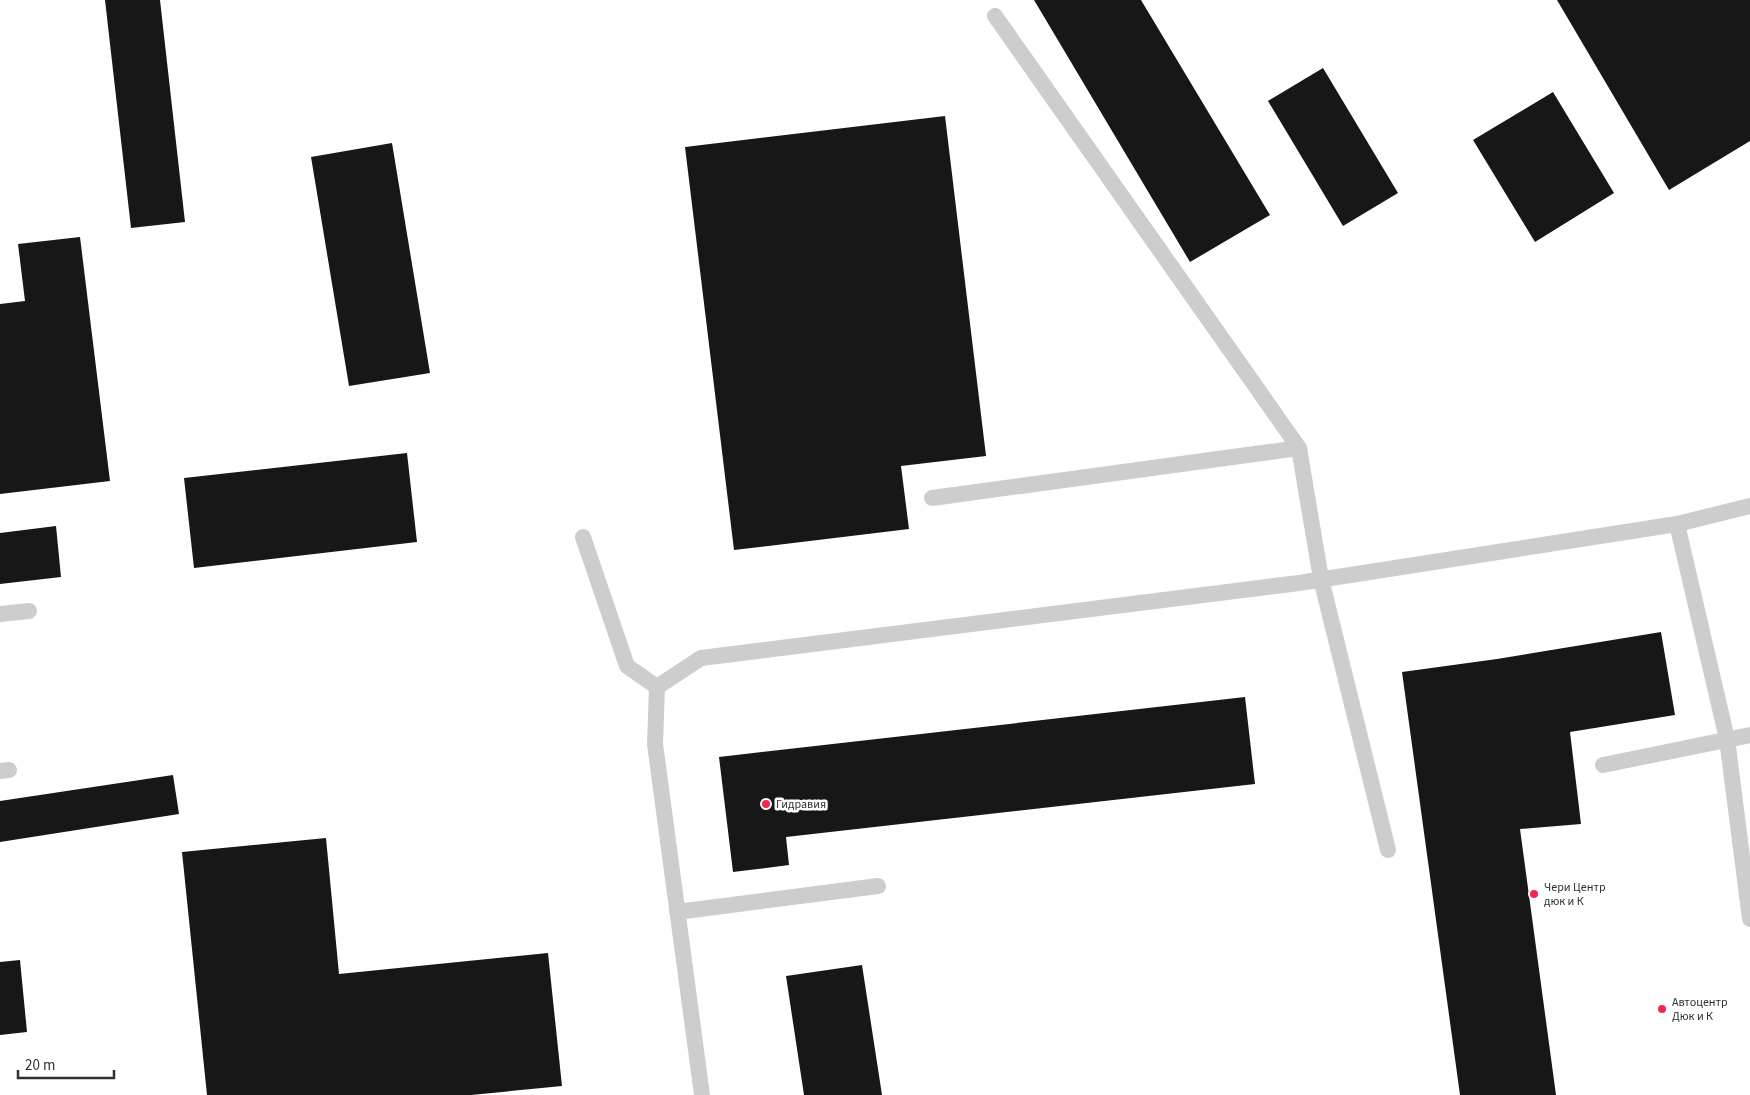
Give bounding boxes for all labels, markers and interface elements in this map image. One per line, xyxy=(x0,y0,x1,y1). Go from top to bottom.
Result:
place label: Гидравия xyxy=(776,796,826,813)
marker: Гидравия xyxy=(760,798,772,810)
place label: Чери Центр дюк и К xyxy=(1544,879,1606,910)
marker: Чери Центр дюк и К xyxy=(1528,888,1540,900)
place label: Автоцентр Дюк и К xyxy=(1672,994,1728,1025)
marker: Автоцентр Дюк и К xyxy=(1656,1003,1668,1015)
scale bar xyxy=(18,1048,114,1080)
text: 20 m xyxy=(25,1055,55,1076)

